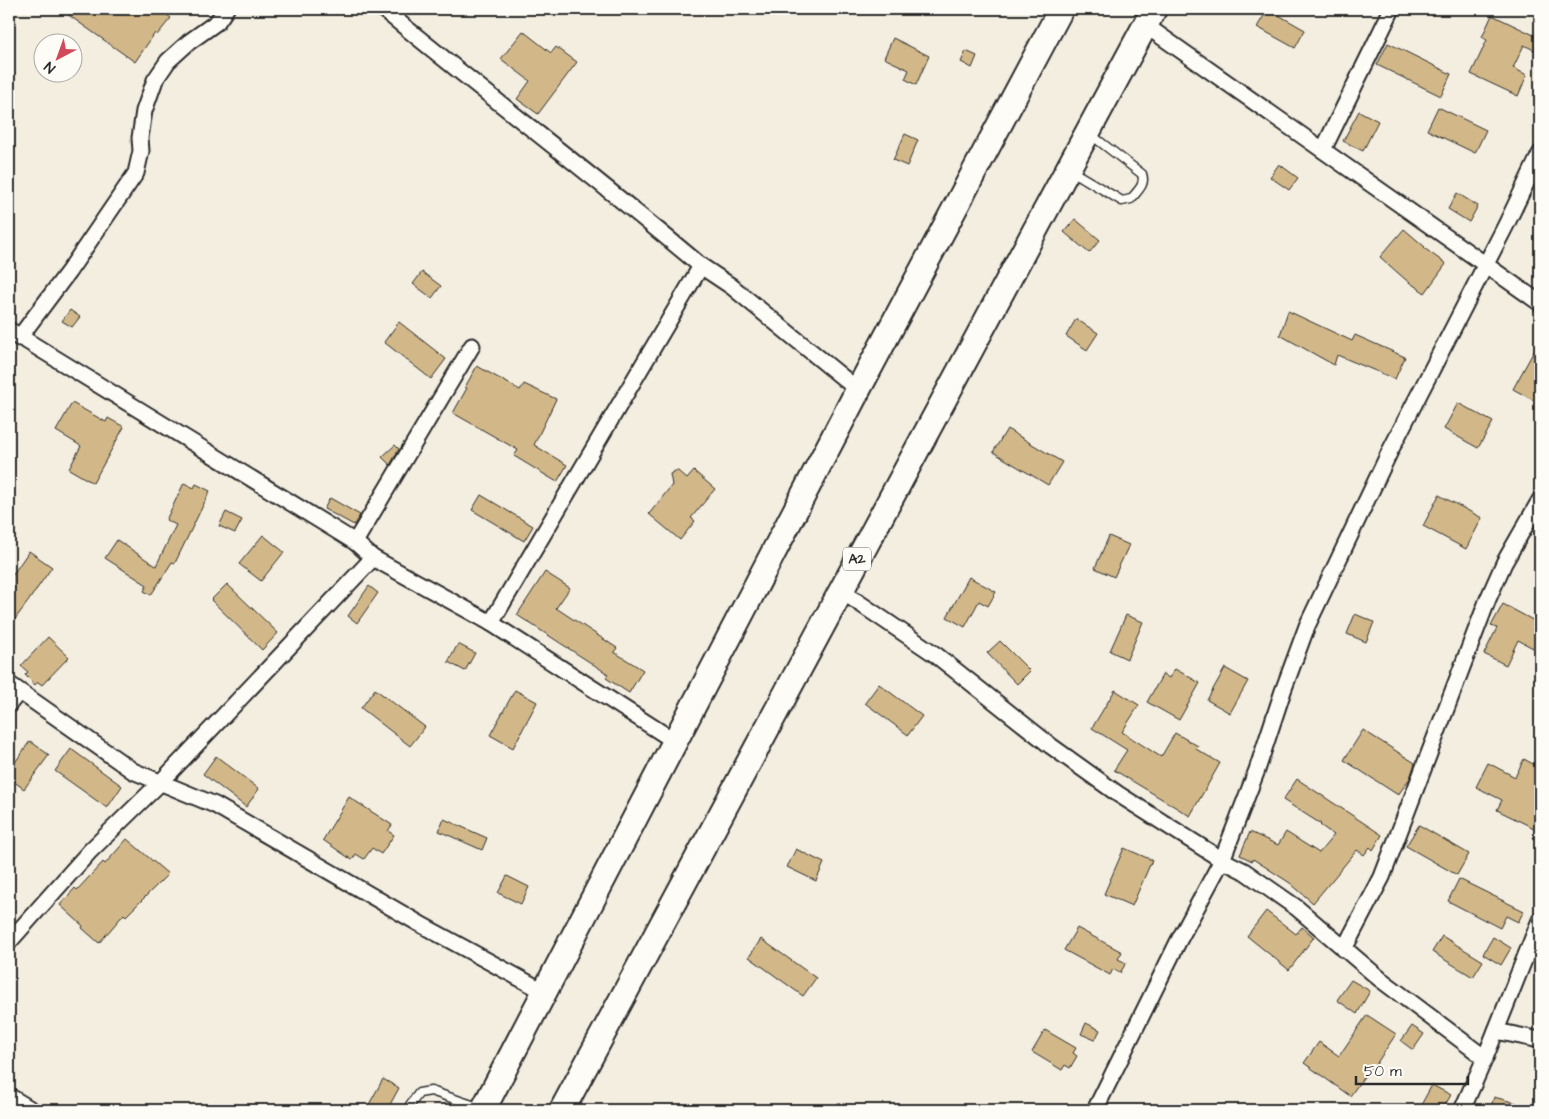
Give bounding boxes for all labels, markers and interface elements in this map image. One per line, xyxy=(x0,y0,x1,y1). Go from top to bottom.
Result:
north arrow xyxy=(32,32,82,82)
text: N xyxy=(40,56,60,77)
road number: A2 xyxy=(843,548,871,570)
scale bar xyxy=(1356,1054,1469,1086)
text: 50 m xyxy=(1364,1061,1402,1082)

